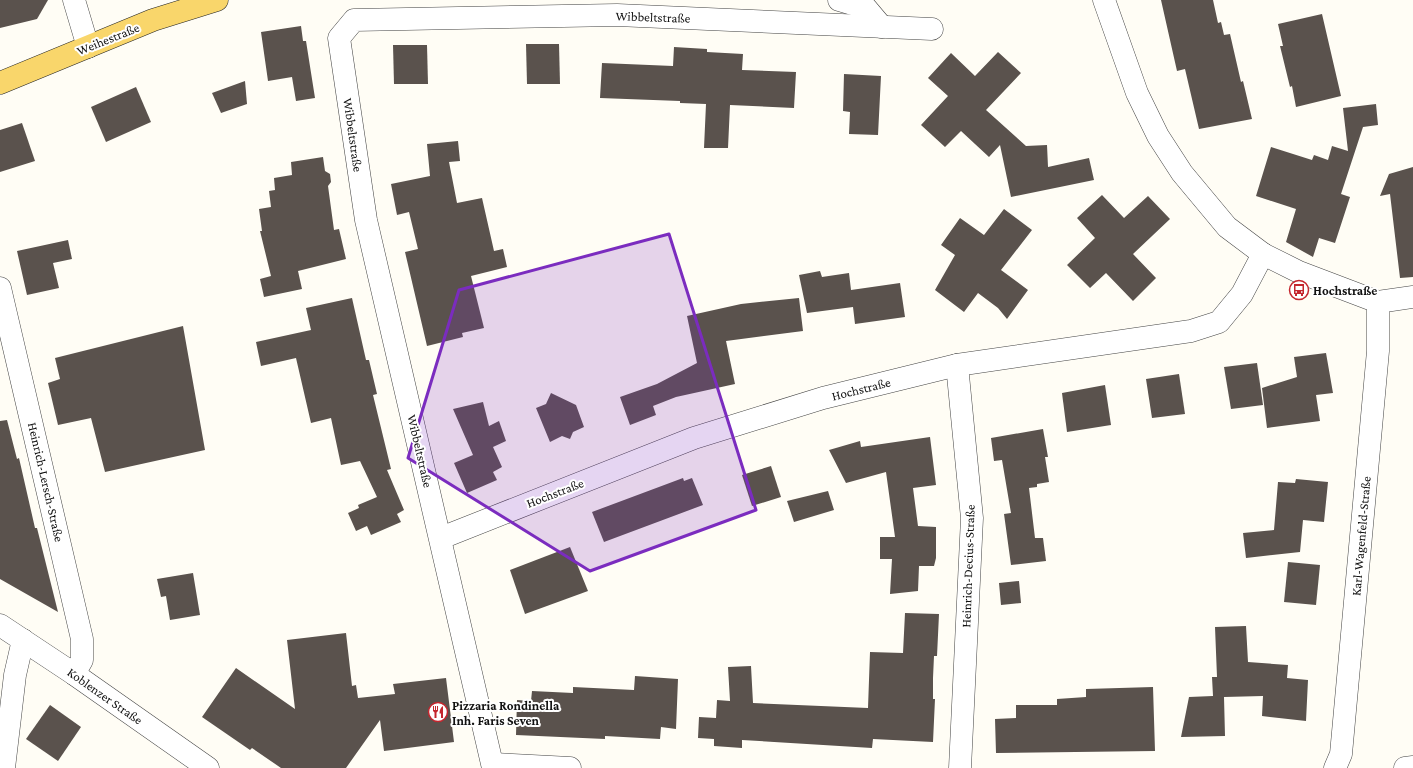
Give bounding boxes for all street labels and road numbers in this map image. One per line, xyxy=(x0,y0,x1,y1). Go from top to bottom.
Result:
street label: Wibbeltstraße xyxy=(615,8,691,26)
street label: Weihestraße xyxy=(75,20,142,58)
street label: Wibbeltstraße xyxy=(340,97,366,173)
street label: Hochstraße xyxy=(830,374,892,404)
street label: Wibbeltstraße xyxy=(404,413,436,489)
street label: Heinrich-Lersch-Straße xyxy=(25,421,67,544)
street label: Hochstraße xyxy=(524,475,586,511)
street label: Karl-Wagenfeld-Straße xyxy=(1348,475,1374,597)
street label: Heinrich-Decius-Straße xyxy=(958,504,978,628)
street label: Koblenzer Straße xyxy=(64,664,146,728)

